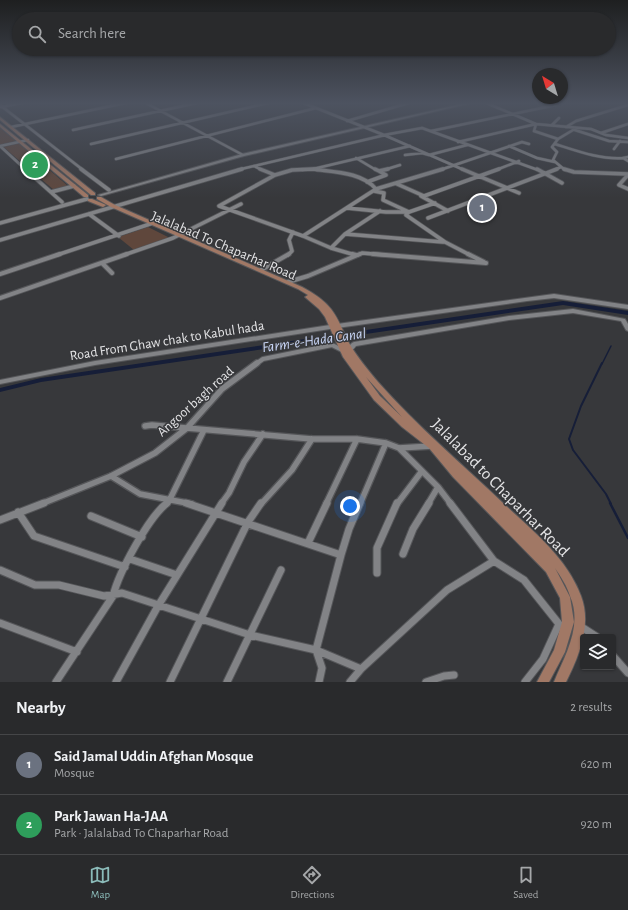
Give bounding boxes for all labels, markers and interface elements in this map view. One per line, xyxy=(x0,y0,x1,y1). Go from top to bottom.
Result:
search box xyxy=(12,12,616,56)
icon: search xyxy=(26,23,48,45)
text: Search here xyxy=(58,26,126,41)
north arrow xyxy=(532,68,568,104)
pin: 2 xyxy=(22,150,48,180)
pin: 1 xyxy=(469,193,495,223)
street label: Jalalabad To Chaparhar Road xyxy=(149,209,298,283)
street label: Road From Ghaw chak to Kabul hada xyxy=(69,319,266,363)
water label: Farm-e-Hada Canal xyxy=(261,326,367,355)
street label: Angoor bagh road xyxy=(155,364,237,440)
street label: Jalalabad to Chaparhar Road xyxy=(428,415,573,560)
your location xyxy=(340,496,360,516)
map controls xyxy=(580,634,616,670)
button: layers xyxy=(580,634,616,670)
text: Nearby xyxy=(16,699,66,716)
text: 2 results xyxy=(570,701,612,714)
text: Said Jamal Uddin Afghan Mosque xyxy=(54,749,253,764)
text: 1 xyxy=(27,758,31,771)
text: 620 m xyxy=(581,758,612,771)
text: Mosque xyxy=(54,767,94,780)
text: Park Jawan Ha-JAA xyxy=(54,809,168,824)
text: 2 xyxy=(26,818,32,831)
text: 920 m xyxy=(581,818,612,831)
text: Park · Jalalabad To Chaparhar Road xyxy=(54,827,229,840)
tab: Map xyxy=(89,864,111,901)
tab: Directions xyxy=(290,864,334,901)
tab: Saved xyxy=(513,864,538,901)

